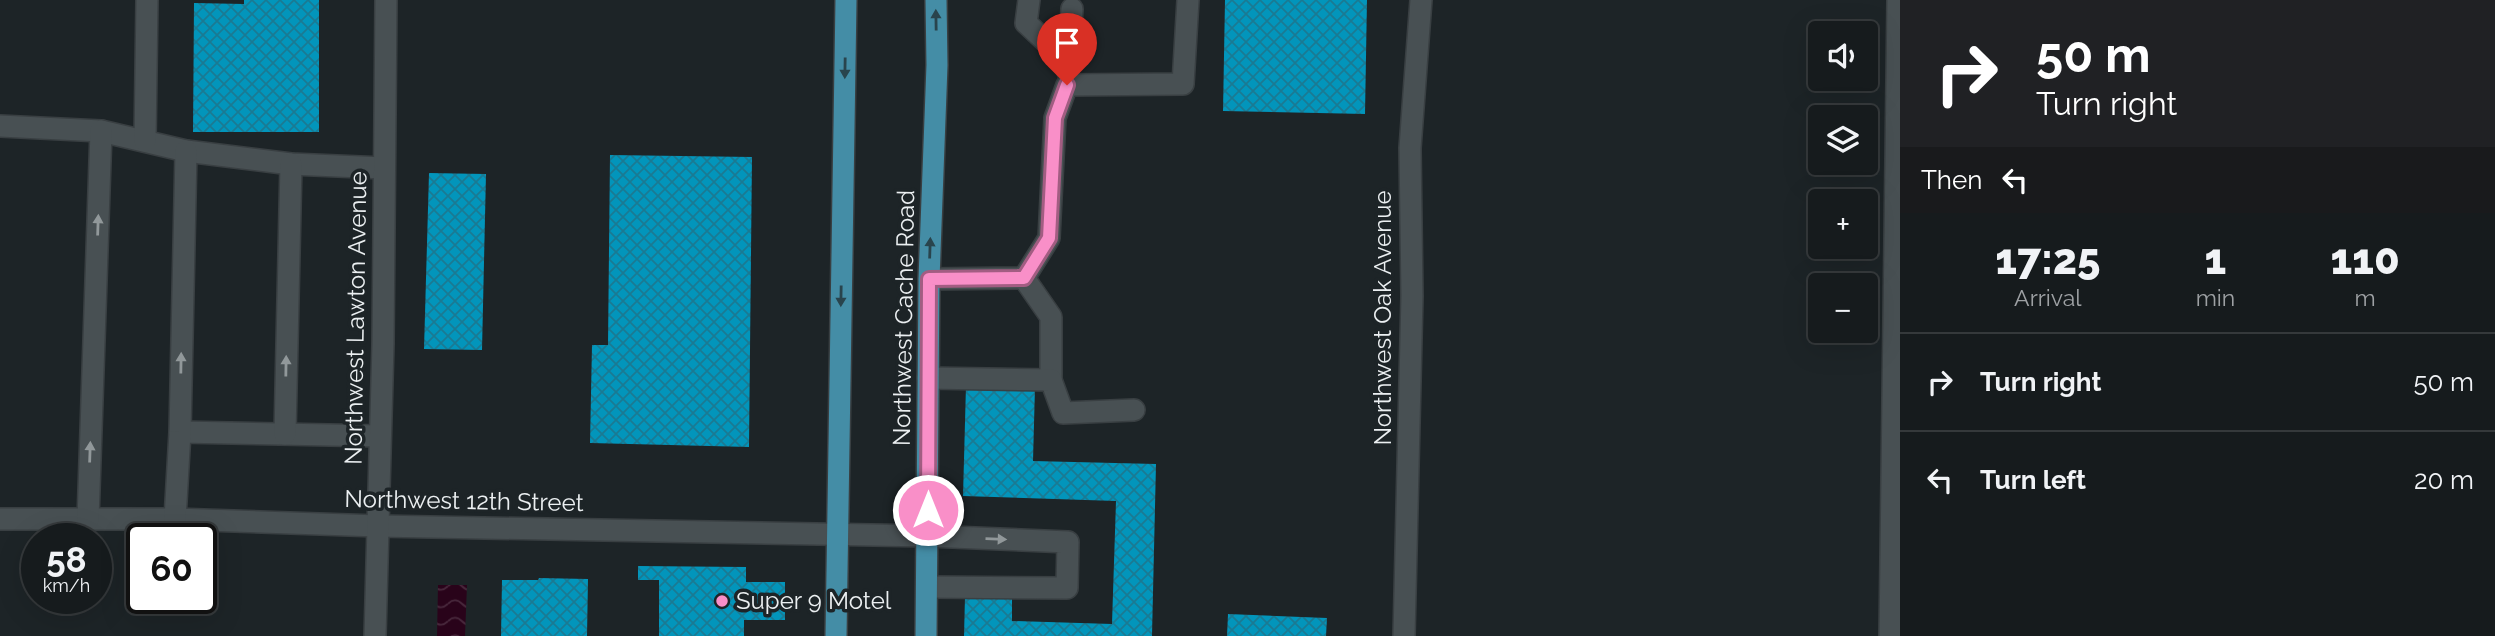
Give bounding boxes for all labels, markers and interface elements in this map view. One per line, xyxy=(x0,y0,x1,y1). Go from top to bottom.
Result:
one-way arrow xyxy=(930,9,942,31)
pin xyxy=(1037,13,1097,85)
map controls xyxy=(1808,21,1878,343)
button: sound xyxy=(1808,21,1878,91)
icon: arrive xyxy=(1048,24,1086,62)
text: 50 m xyxy=(2036,26,2151,83)
icon: right xyxy=(1921,28,2012,119)
one-way arrow xyxy=(839,57,851,79)
text: Turn right xyxy=(2036,85,2177,122)
button: layers xyxy=(1808,105,1878,175)
icon: left xyxy=(1996,161,2034,199)
text: Then xyxy=(1921,165,1982,195)
street label: Northwest Lawton Avenue xyxy=(338,171,373,465)
button: + xyxy=(1808,189,1878,259)
street label: Northwest Cache Road xyxy=(887,190,920,446)
street label: Northwest Oak Avenue xyxy=(1368,190,1397,446)
one-way arrow xyxy=(93,214,104,236)
text: 17:25 xyxy=(1995,235,2100,284)
text: 1 xyxy=(2205,235,2226,284)
text: 110 xyxy=(2330,235,2400,284)
one-way arrow xyxy=(925,236,936,258)
button: − xyxy=(1808,273,1878,343)
text: Arrival xyxy=(2014,284,2082,311)
text: min xyxy=(2196,284,2235,311)
text: m xyxy=(2355,284,2376,311)
one-way arrow xyxy=(835,285,847,307)
one-way arrow xyxy=(175,352,187,374)
one-way arrow xyxy=(281,354,292,376)
icon: right xyxy=(1921,363,1959,401)
text: Turn right xyxy=(1980,367,2101,397)
text: 50 m xyxy=(2413,367,2474,397)
one-way arrow xyxy=(85,441,96,463)
icon: left xyxy=(1921,461,1959,499)
text: Turn left xyxy=(1980,465,2086,495)
text: 20 m xyxy=(2414,465,2474,495)
position arrow xyxy=(891,473,965,547)
street label: Northwest 12th Street xyxy=(344,484,584,517)
speed limit sign: 60 xyxy=(126,523,217,614)
one-way arrow xyxy=(985,533,1007,544)
text: 58 xyxy=(46,539,87,580)
text: km/h xyxy=(43,575,90,596)
place label: Super 9 Motel xyxy=(736,586,892,615)
marker: Super 9 Motel xyxy=(714,593,730,609)

